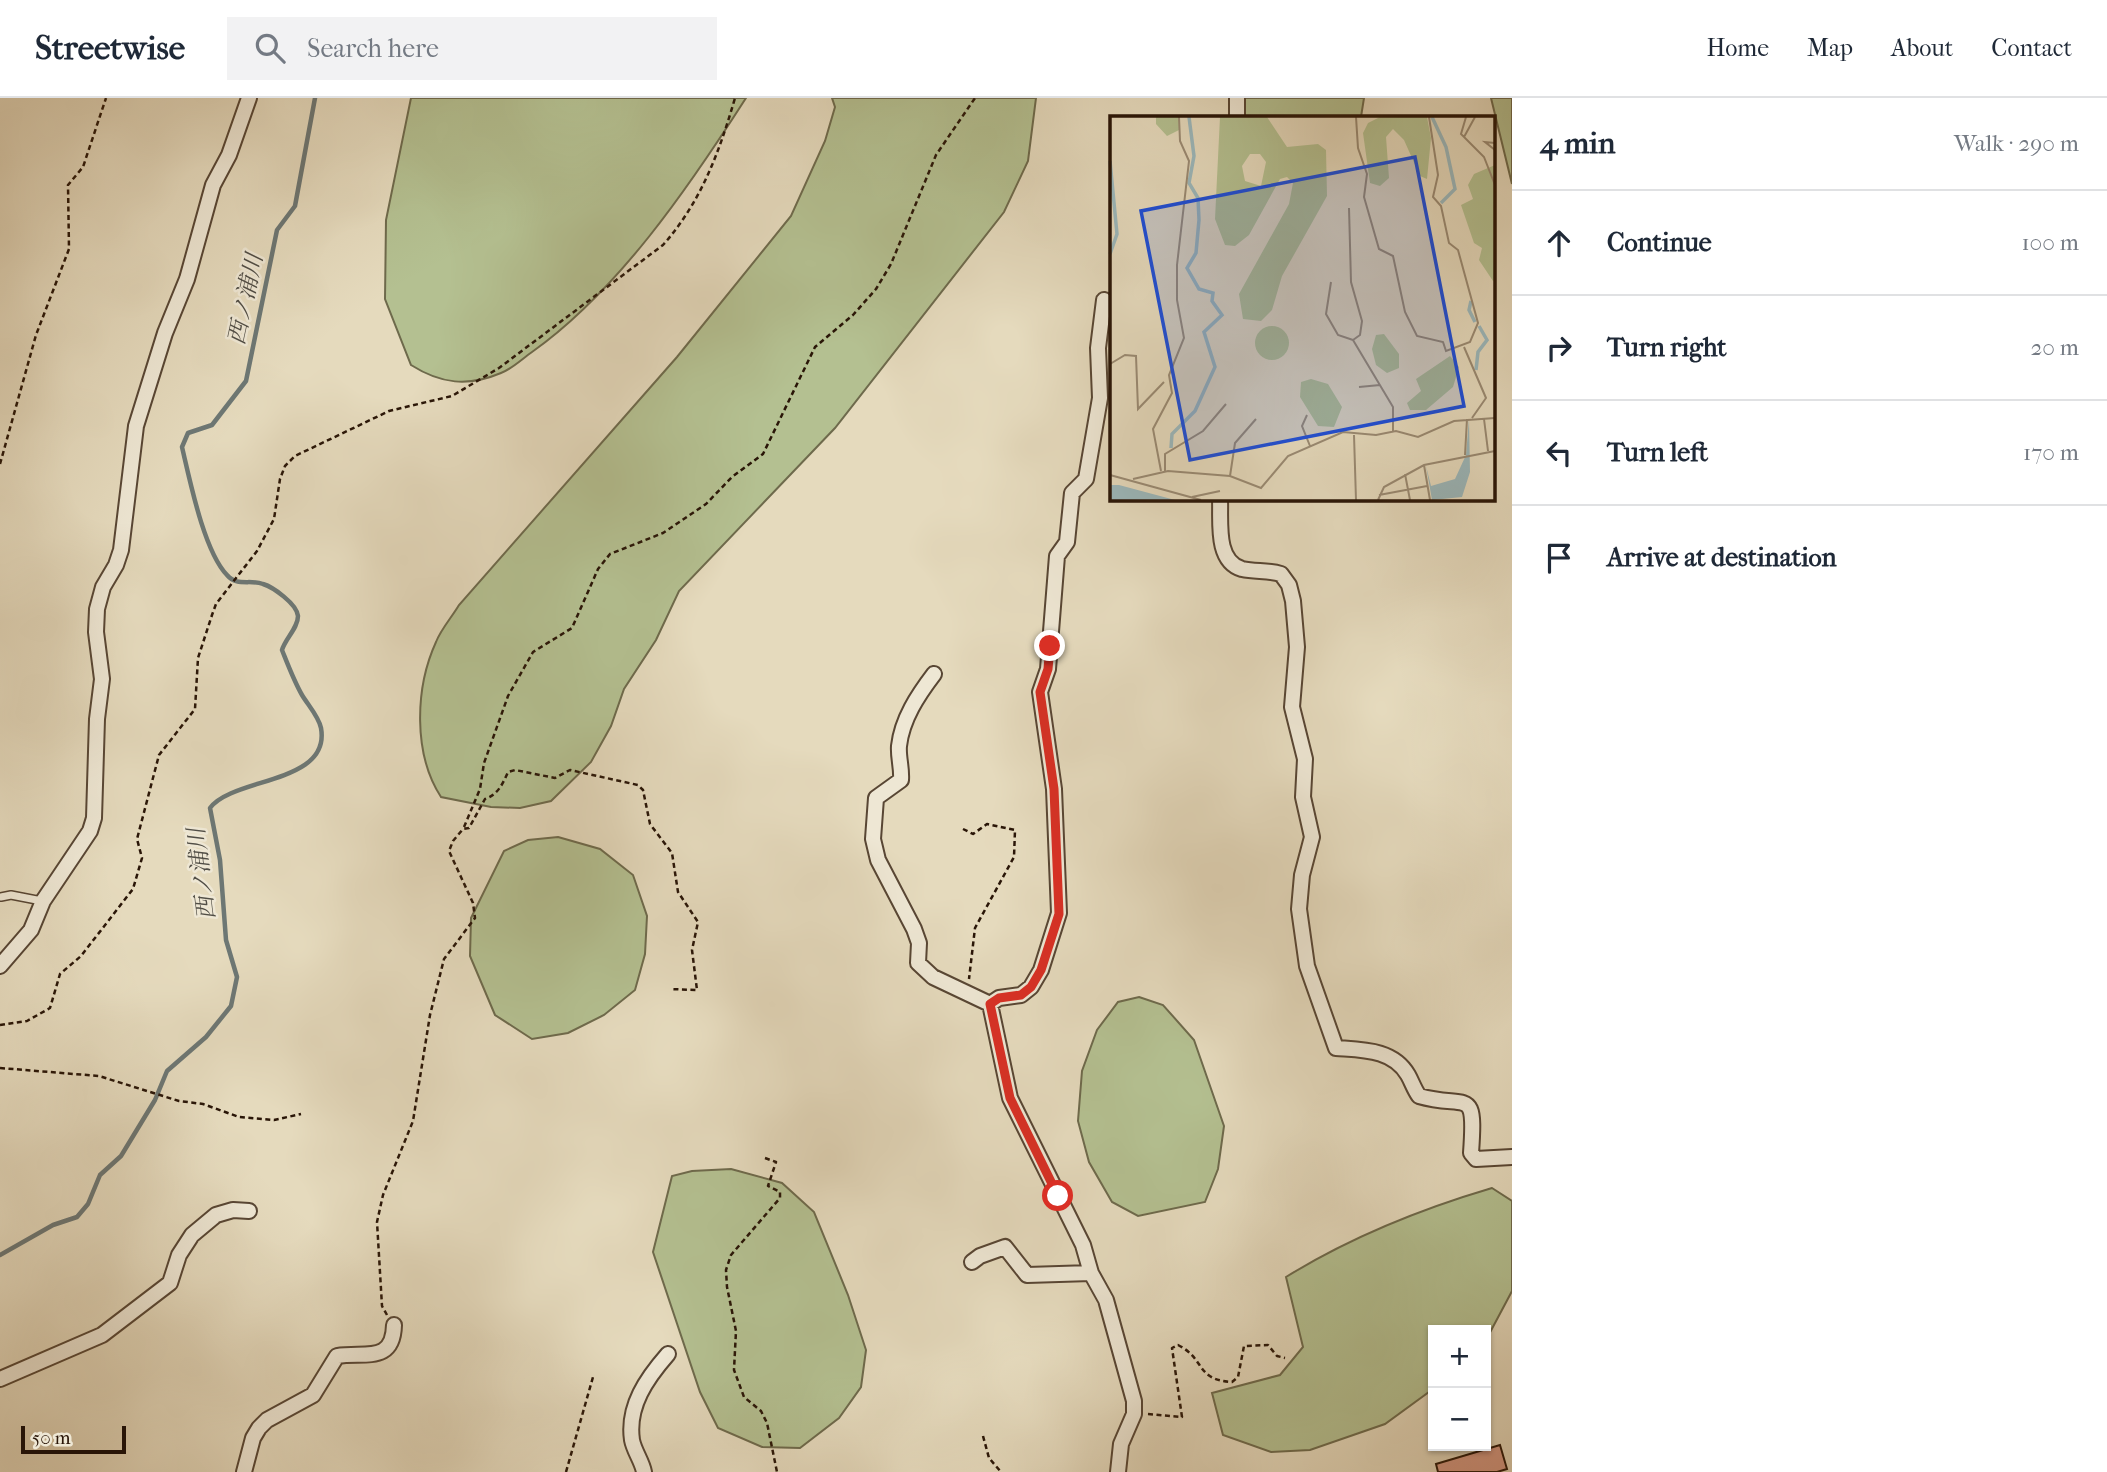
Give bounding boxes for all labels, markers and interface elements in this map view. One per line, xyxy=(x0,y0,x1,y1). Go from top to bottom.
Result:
search box xyxy=(227,17,717,80)
text: Streetwise xyxy=(35,29,185,68)
icon: search xyxy=(251,29,289,67)
text: Search here xyxy=(307,33,439,64)
text: Home xyxy=(1707,34,1769,62)
text: Map xyxy=(1807,34,1853,62)
text: About xyxy=(1891,34,1953,62)
text: Contact xyxy=(1991,34,2072,62)
inset map xyxy=(1110,116,1494,500)
text: 4 min xyxy=(1540,126,1615,161)
text: Walk · 290 m xyxy=(1954,130,2079,157)
icon: ahead xyxy=(1540,224,1578,262)
text: Continue xyxy=(1607,227,1712,258)
text: 100 m xyxy=(2021,229,2079,256)
water label: 西ノ浦川 xyxy=(223,248,269,347)
icon: right xyxy=(1540,329,1578,367)
text: Turn right xyxy=(1607,332,1727,363)
text: 20 m xyxy=(2030,334,2079,361)
icon: left xyxy=(1540,434,1578,472)
text: Turn left xyxy=(1607,437,1708,468)
text: 170 m xyxy=(2023,439,2079,466)
icon: arrive xyxy=(1540,539,1578,577)
text: Arrive at destination xyxy=(1607,542,1837,573)
route end xyxy=(1034,630,1065,661)
water label: 西ノ浦川 xyxy=(182,824,221,921)
route start xyxy=(1042,1180,1073,1211)
map controls xyxy=(1428,1325,1491,1451)
button: + xyxy=(1428,1325,1491,1388)
button: − xyxy=(1428,1388,1491,1451)
scale bar xyxy=(21,1423,126,1455)
text: 50 m xyxy=(32,1427,71,1449)

